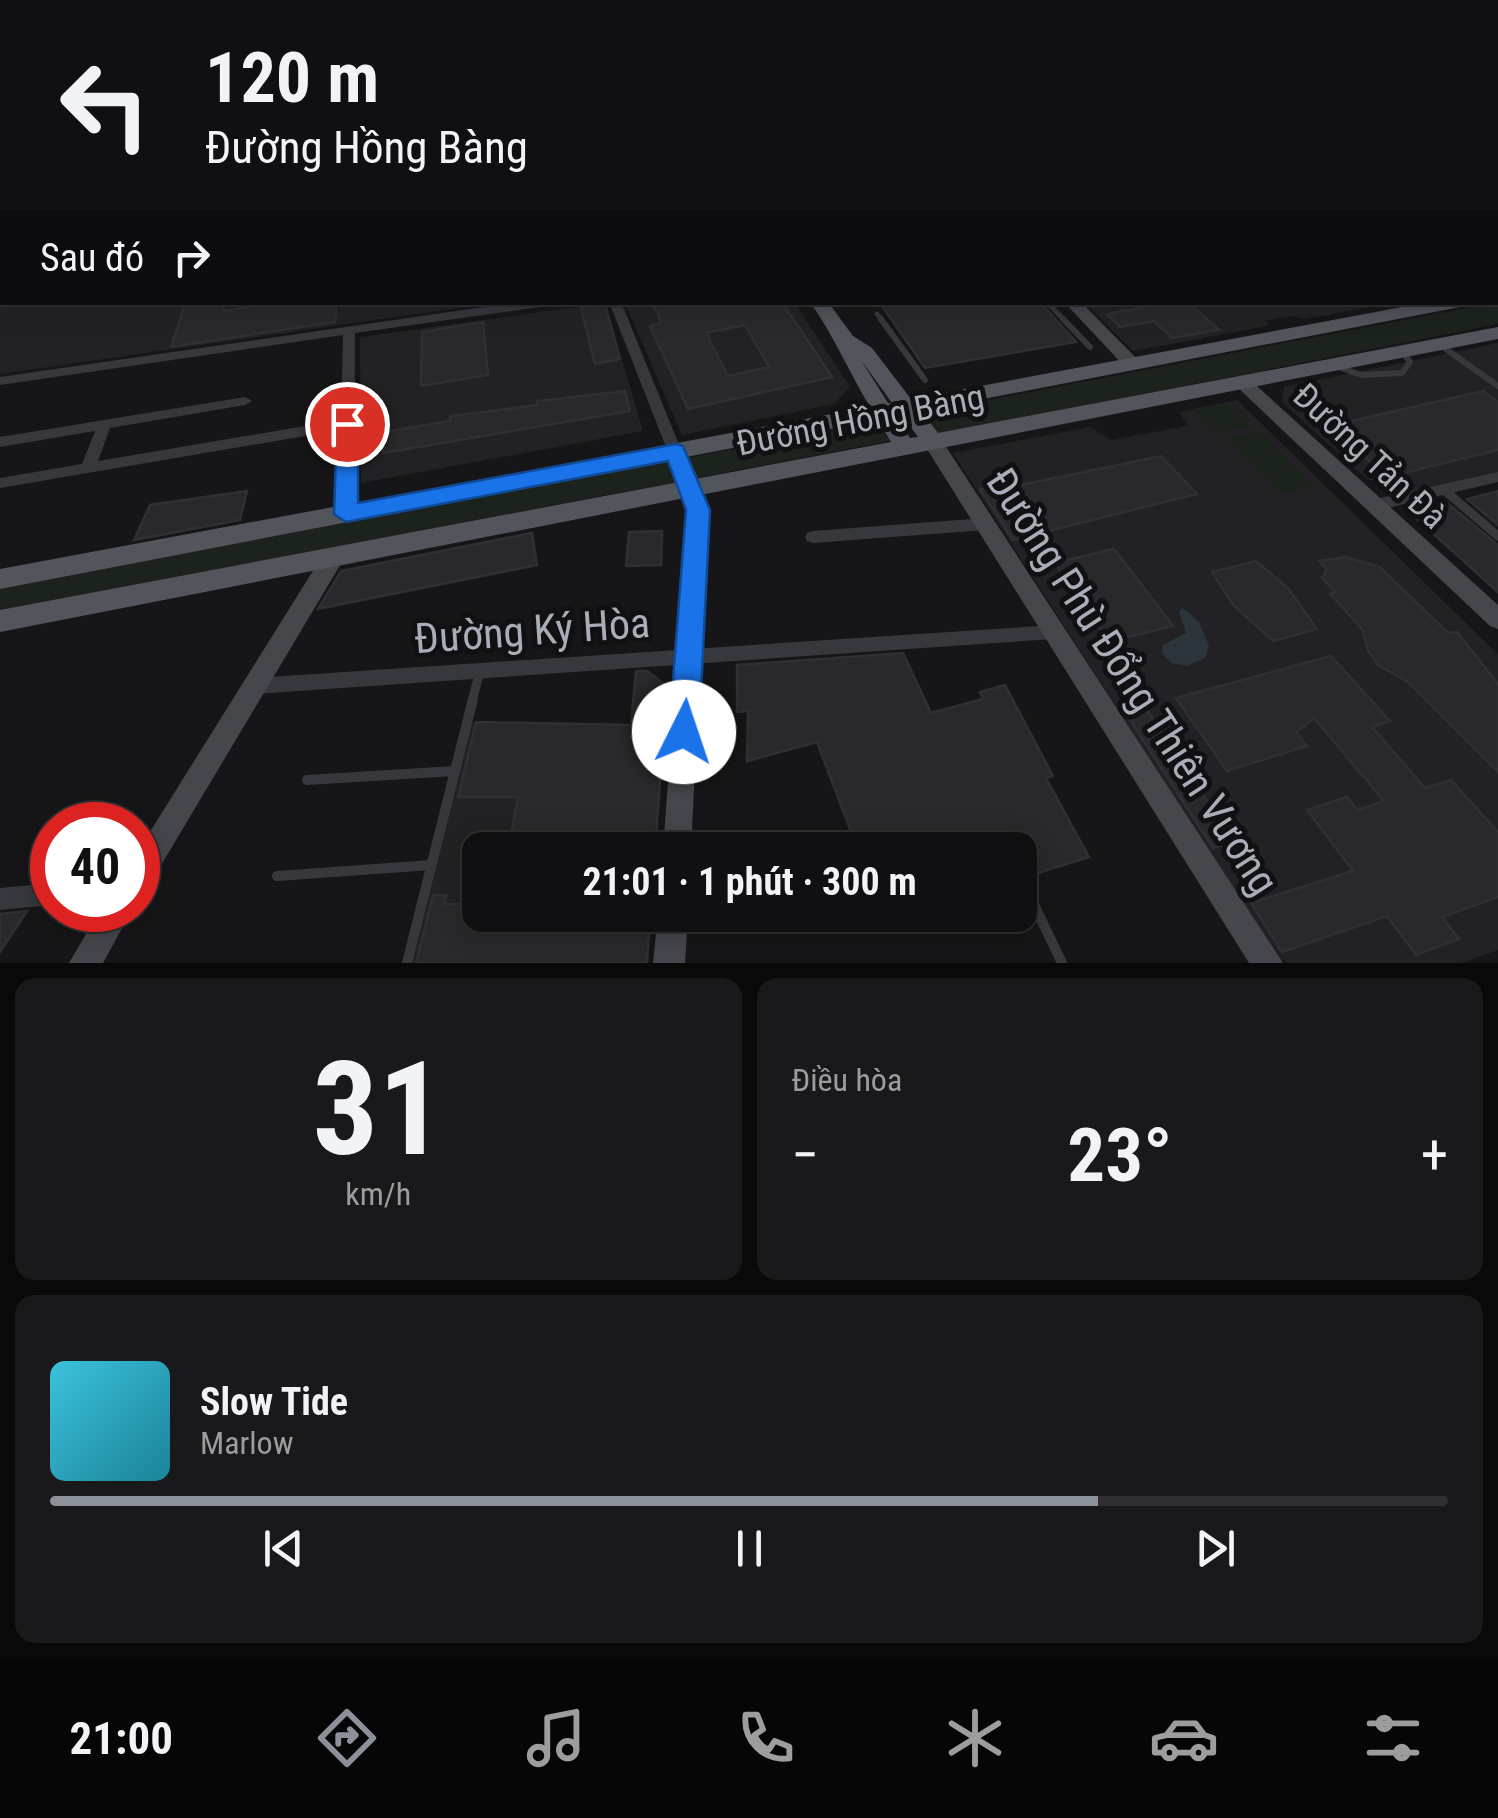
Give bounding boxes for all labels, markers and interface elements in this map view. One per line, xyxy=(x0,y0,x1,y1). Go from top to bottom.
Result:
text: 120 m xyxy=(205,37,379,119)
icon: left xyxy=(40,40,170,170)
text: Đường Hồng Bàng xyxy=(205,121,528,174)
icon: right xyxy=(164,230,219,285)
text: Sau đó xyxy=(40,236,144,280)
street label: Đường Tản Đà xyxy=(1285,375,1455,538)
street label: Đường Hồng Bàng xyxy=(733,376,987,465)
pin xyxy=(305,382,390,467)
icon: arrive xyxy=(320,397,375,452)
street label: Đường Phù Đổng Thiên Vương xyxy=(976,459,1289,904)
street label: Đường Ký Hòa xyxy=(413,598,651,663)
position arrow xyxy=(632,680,736,784)
speed limit sign: 40 xyxy=(30,802,160,932)
text: 21:01 · 1 phút · 300 m xyxy=(582,860,917,904)
text: 31 xyxy=(313,1033,444,1186)
text: Điều hòa xyxy=(792,1061,902,1099)
text: 23° xyxy=(1067,1111,1172,1199)
text: − xyxy=(792,1123,819,1187)
text: + xyxy=(1421,1123,1448,1187)
text: km/h xyxy=(345,1175,411,1213)
text: Slow Tide xyxy=(200,1380,348,1424)
text: Marlow xyxy=(200,1424,293,1462)
icon: previous xyxy=(256,1521,311,1576)
icon: pause xyxy=(722,1521,777,1576)
icon: next xyxy=(1188,1521,1243,1576)
icon: directions xyxy=(312,1703,382,1773)
icon: music xyxy=(521,1703,591,1773)
icon: phone xyxy=(731,1703,801,1773)
icon: climate xyxy=(940,1703,1010,1773)
icon: car xyxy=(1149,1703,1219,1773)
icon: filters xyxy=(1358,1703,1428,1773)
text: 21:00 xyxy=(70,1712,173,1765)

